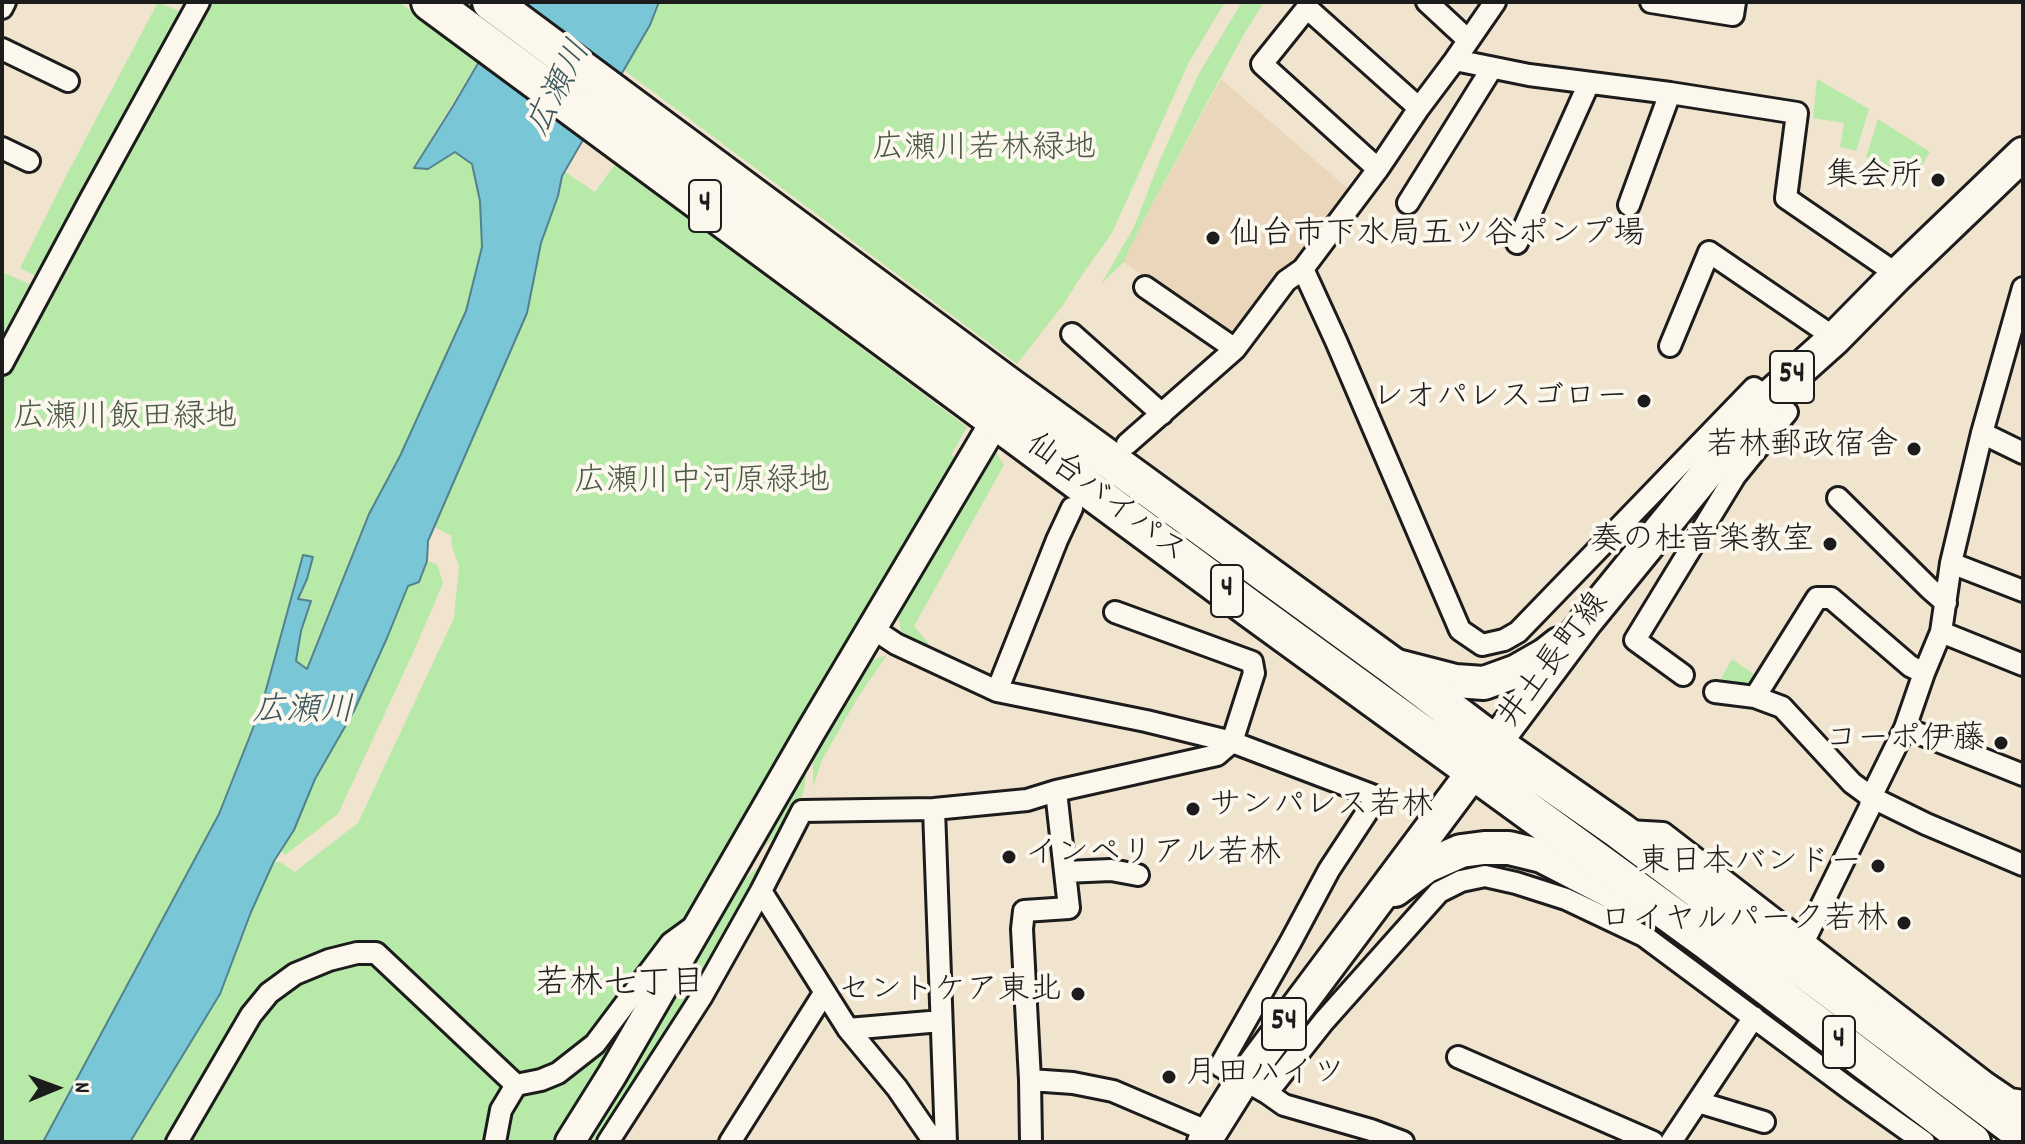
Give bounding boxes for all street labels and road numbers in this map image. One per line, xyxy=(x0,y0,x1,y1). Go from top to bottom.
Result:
road number: 4 xyxy=(689,180,721,232)
road number: 54 xyxy=(1770,351,1814,403)
street label: 仙台バイパス xyxy=(1016,428,1192,574)
road number: 4 xyxy=(1211,565,1243,617)
street label: 井土長町線 xyxy=(1493,587,1619,737)
road number: 54 xyxy=(1262,998,1306,1050)
road number: 4 xyxy=(1823,1016,1855,1068)

